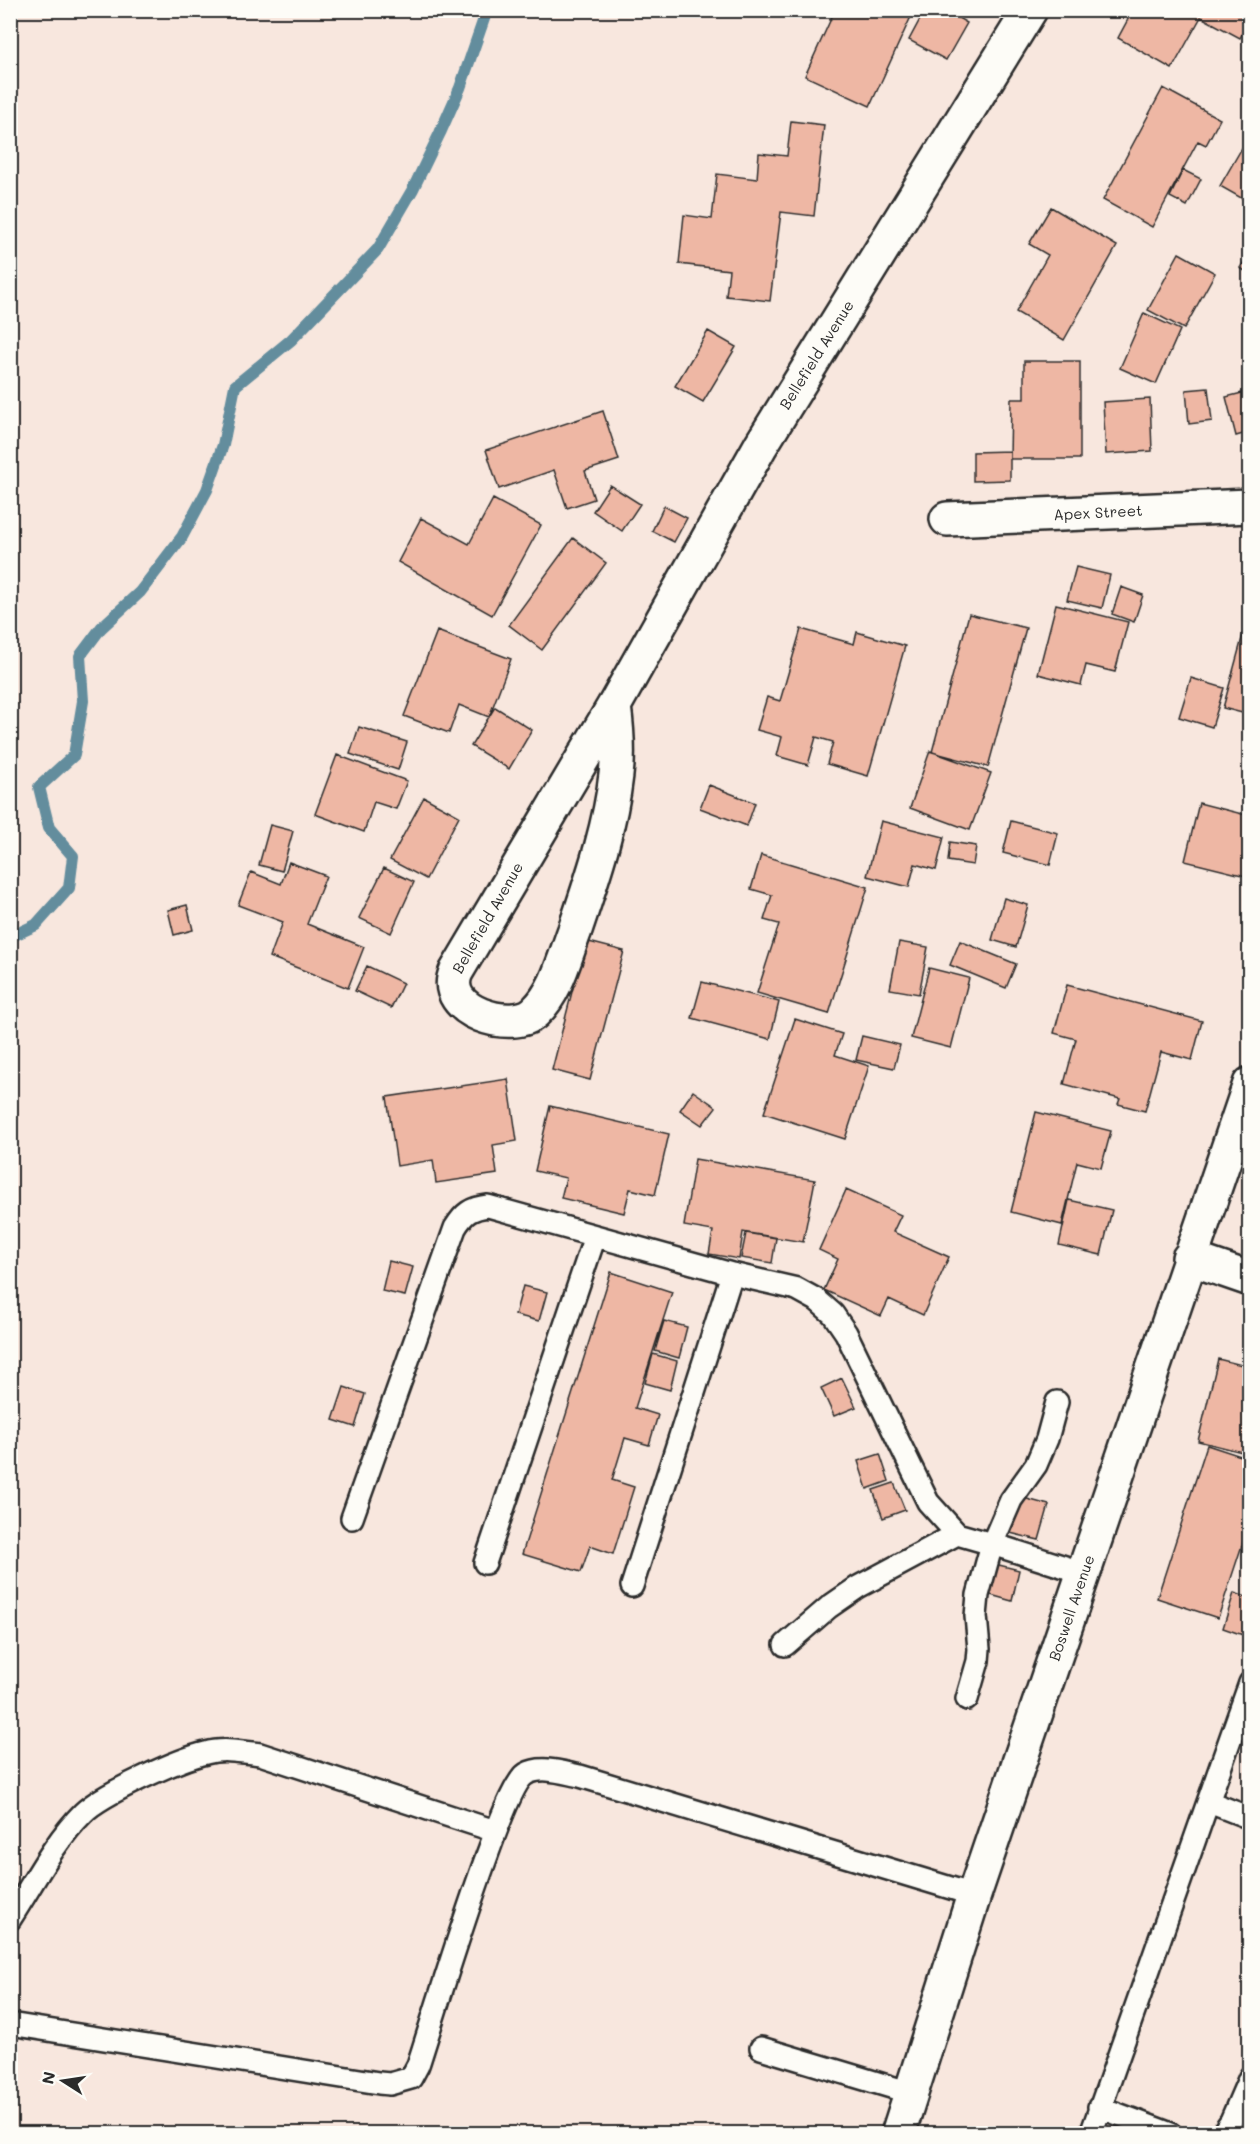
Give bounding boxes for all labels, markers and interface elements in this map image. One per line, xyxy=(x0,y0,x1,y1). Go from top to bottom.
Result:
street label: Bellefield Avenue xyxy=(775,296,858,413)
street label: Apex Street xyxy=(1053,500,1143,524)
street label: Bellefield Avenue xyxy=(447,858,527,977)
street label: Boswell Avenue xyxy=(1044,1552,1099,1663)
north arrow xyxy=(33,2051,93,2111)
text: N xyxy=(36,2070,59,2086)

